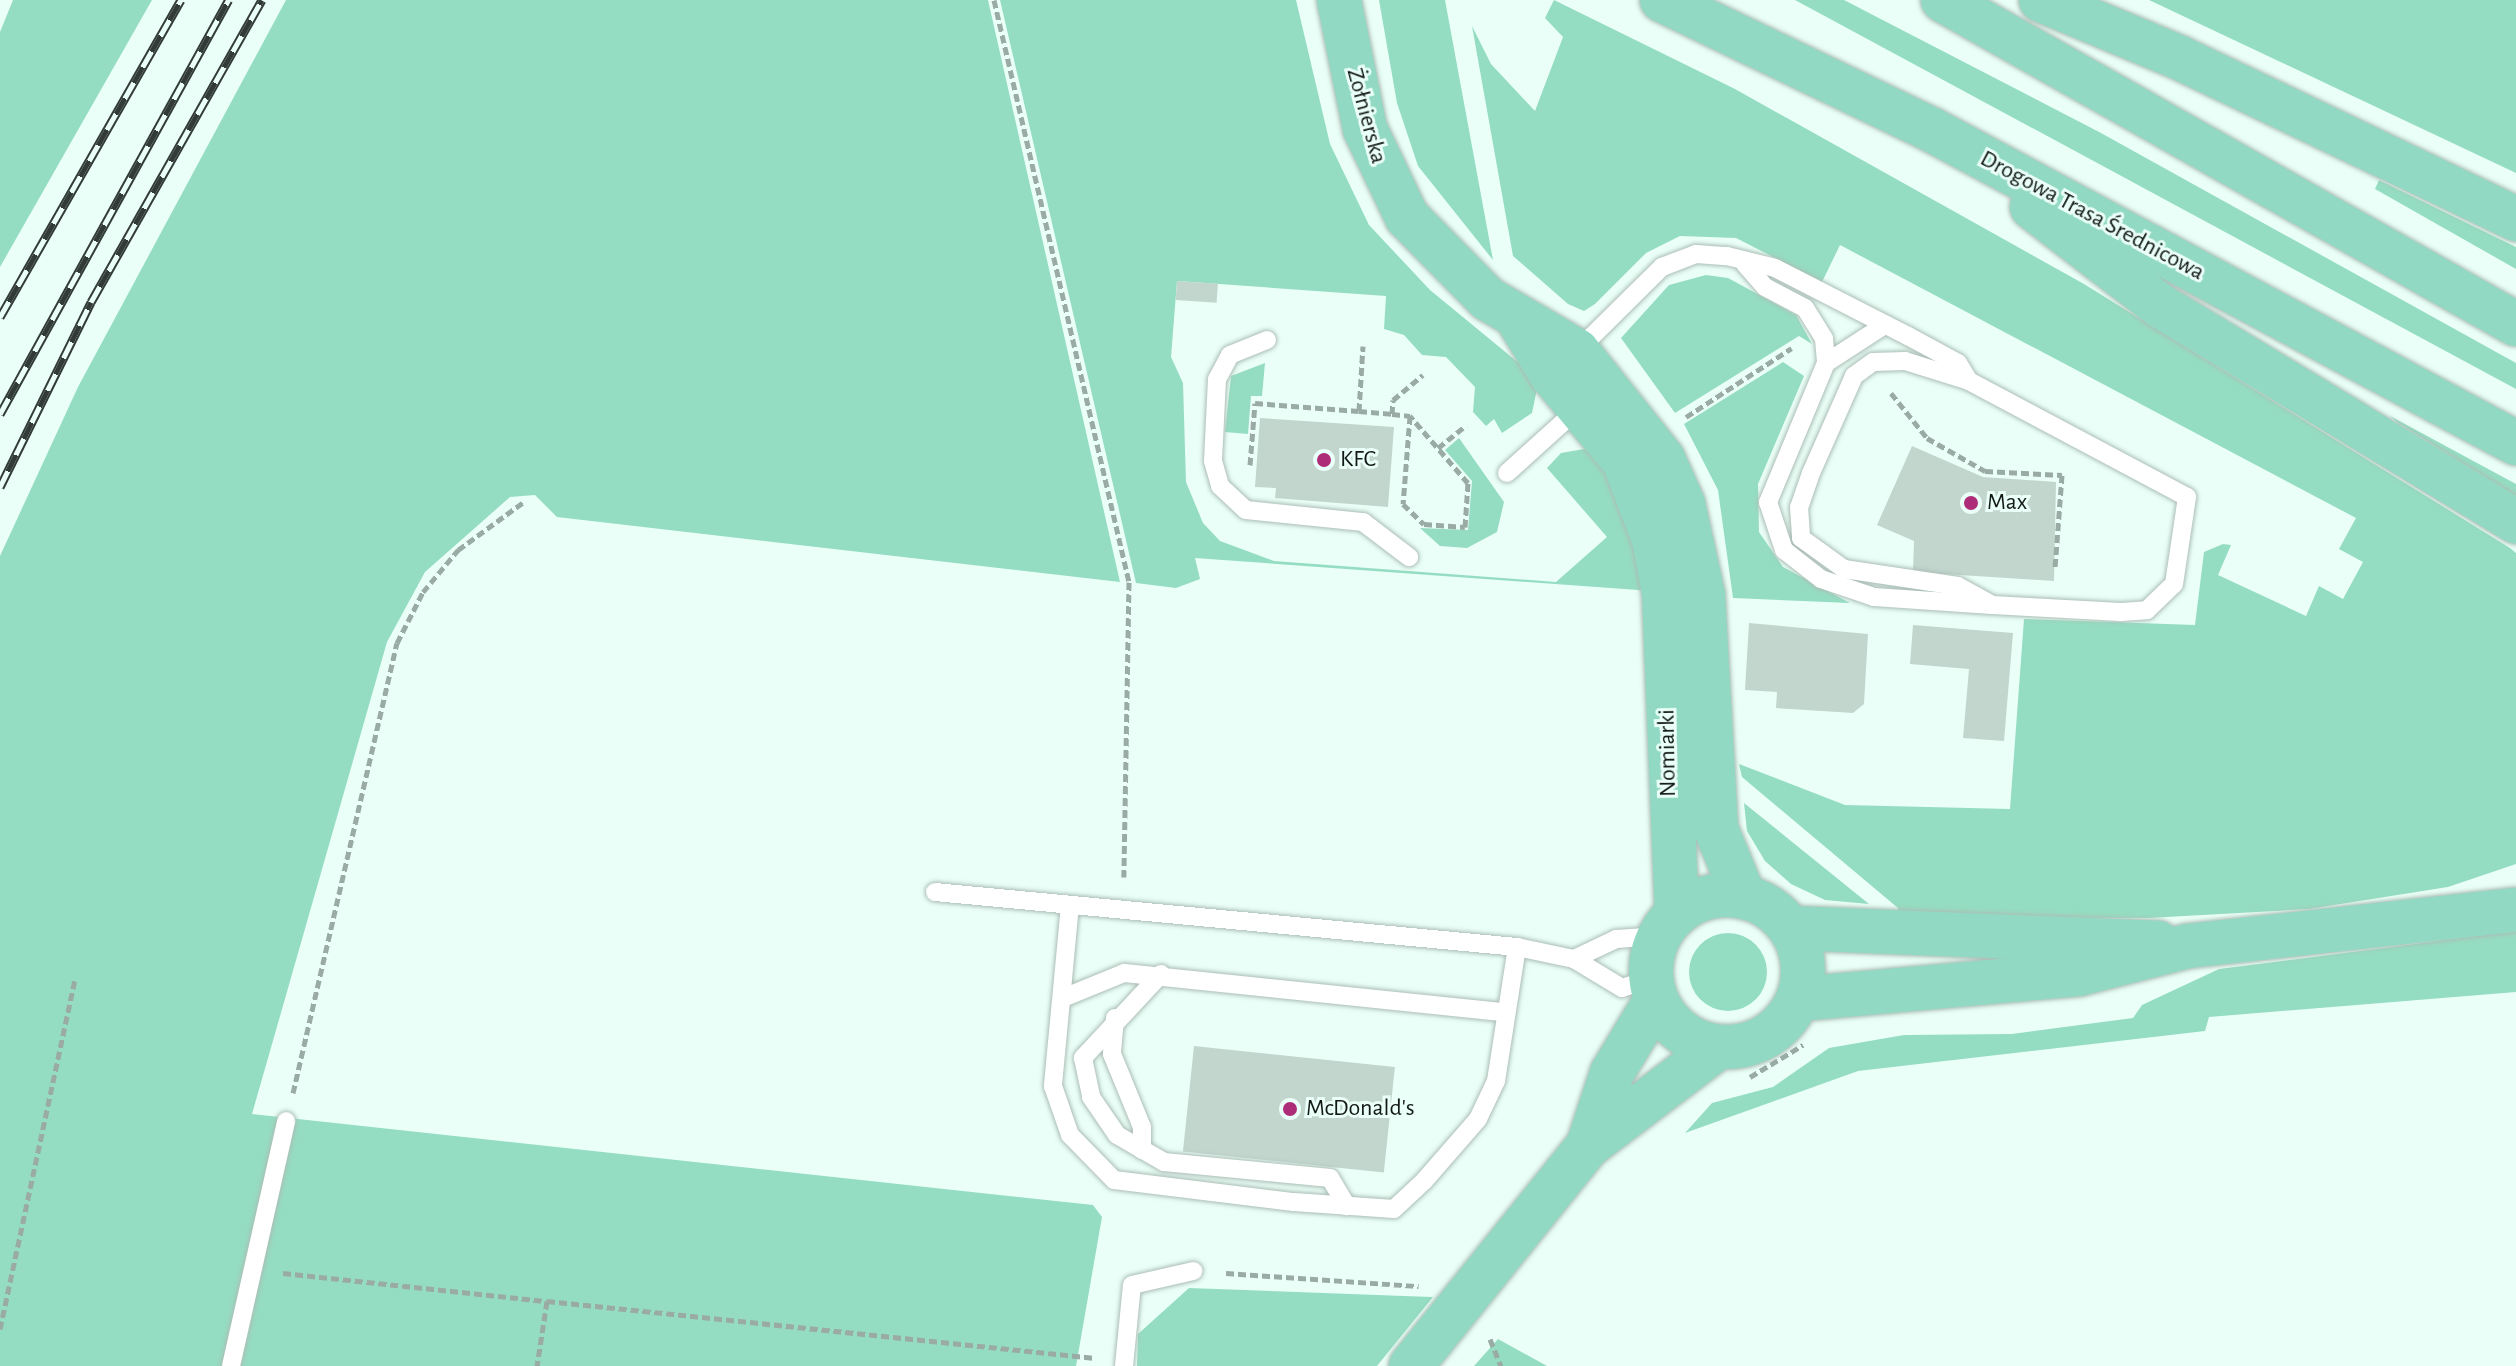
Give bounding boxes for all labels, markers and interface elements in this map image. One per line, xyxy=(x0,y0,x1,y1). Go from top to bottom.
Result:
street label: Żołnierska xyxy=(1339,65,1393,167)
street label: Drogowa Trasa Średnicowa xyxy=(1975,145,2209,287)
place label: KFC xyxy=(1340,446,1376,474)
marker: KFC xyxy=(1315,451,1333,469)
place label: Max xyxy=(1987,489,2027,517)
marker: Max xyxy=(1962,494,1980,512)
street label: Nomiarki xyxy=(1653,709,1683,797)
place label: McDonald's xyxy=(1306,1095,1415,1123)
marker: McDonald's xyxy=(1281,1100,1299,1118)

